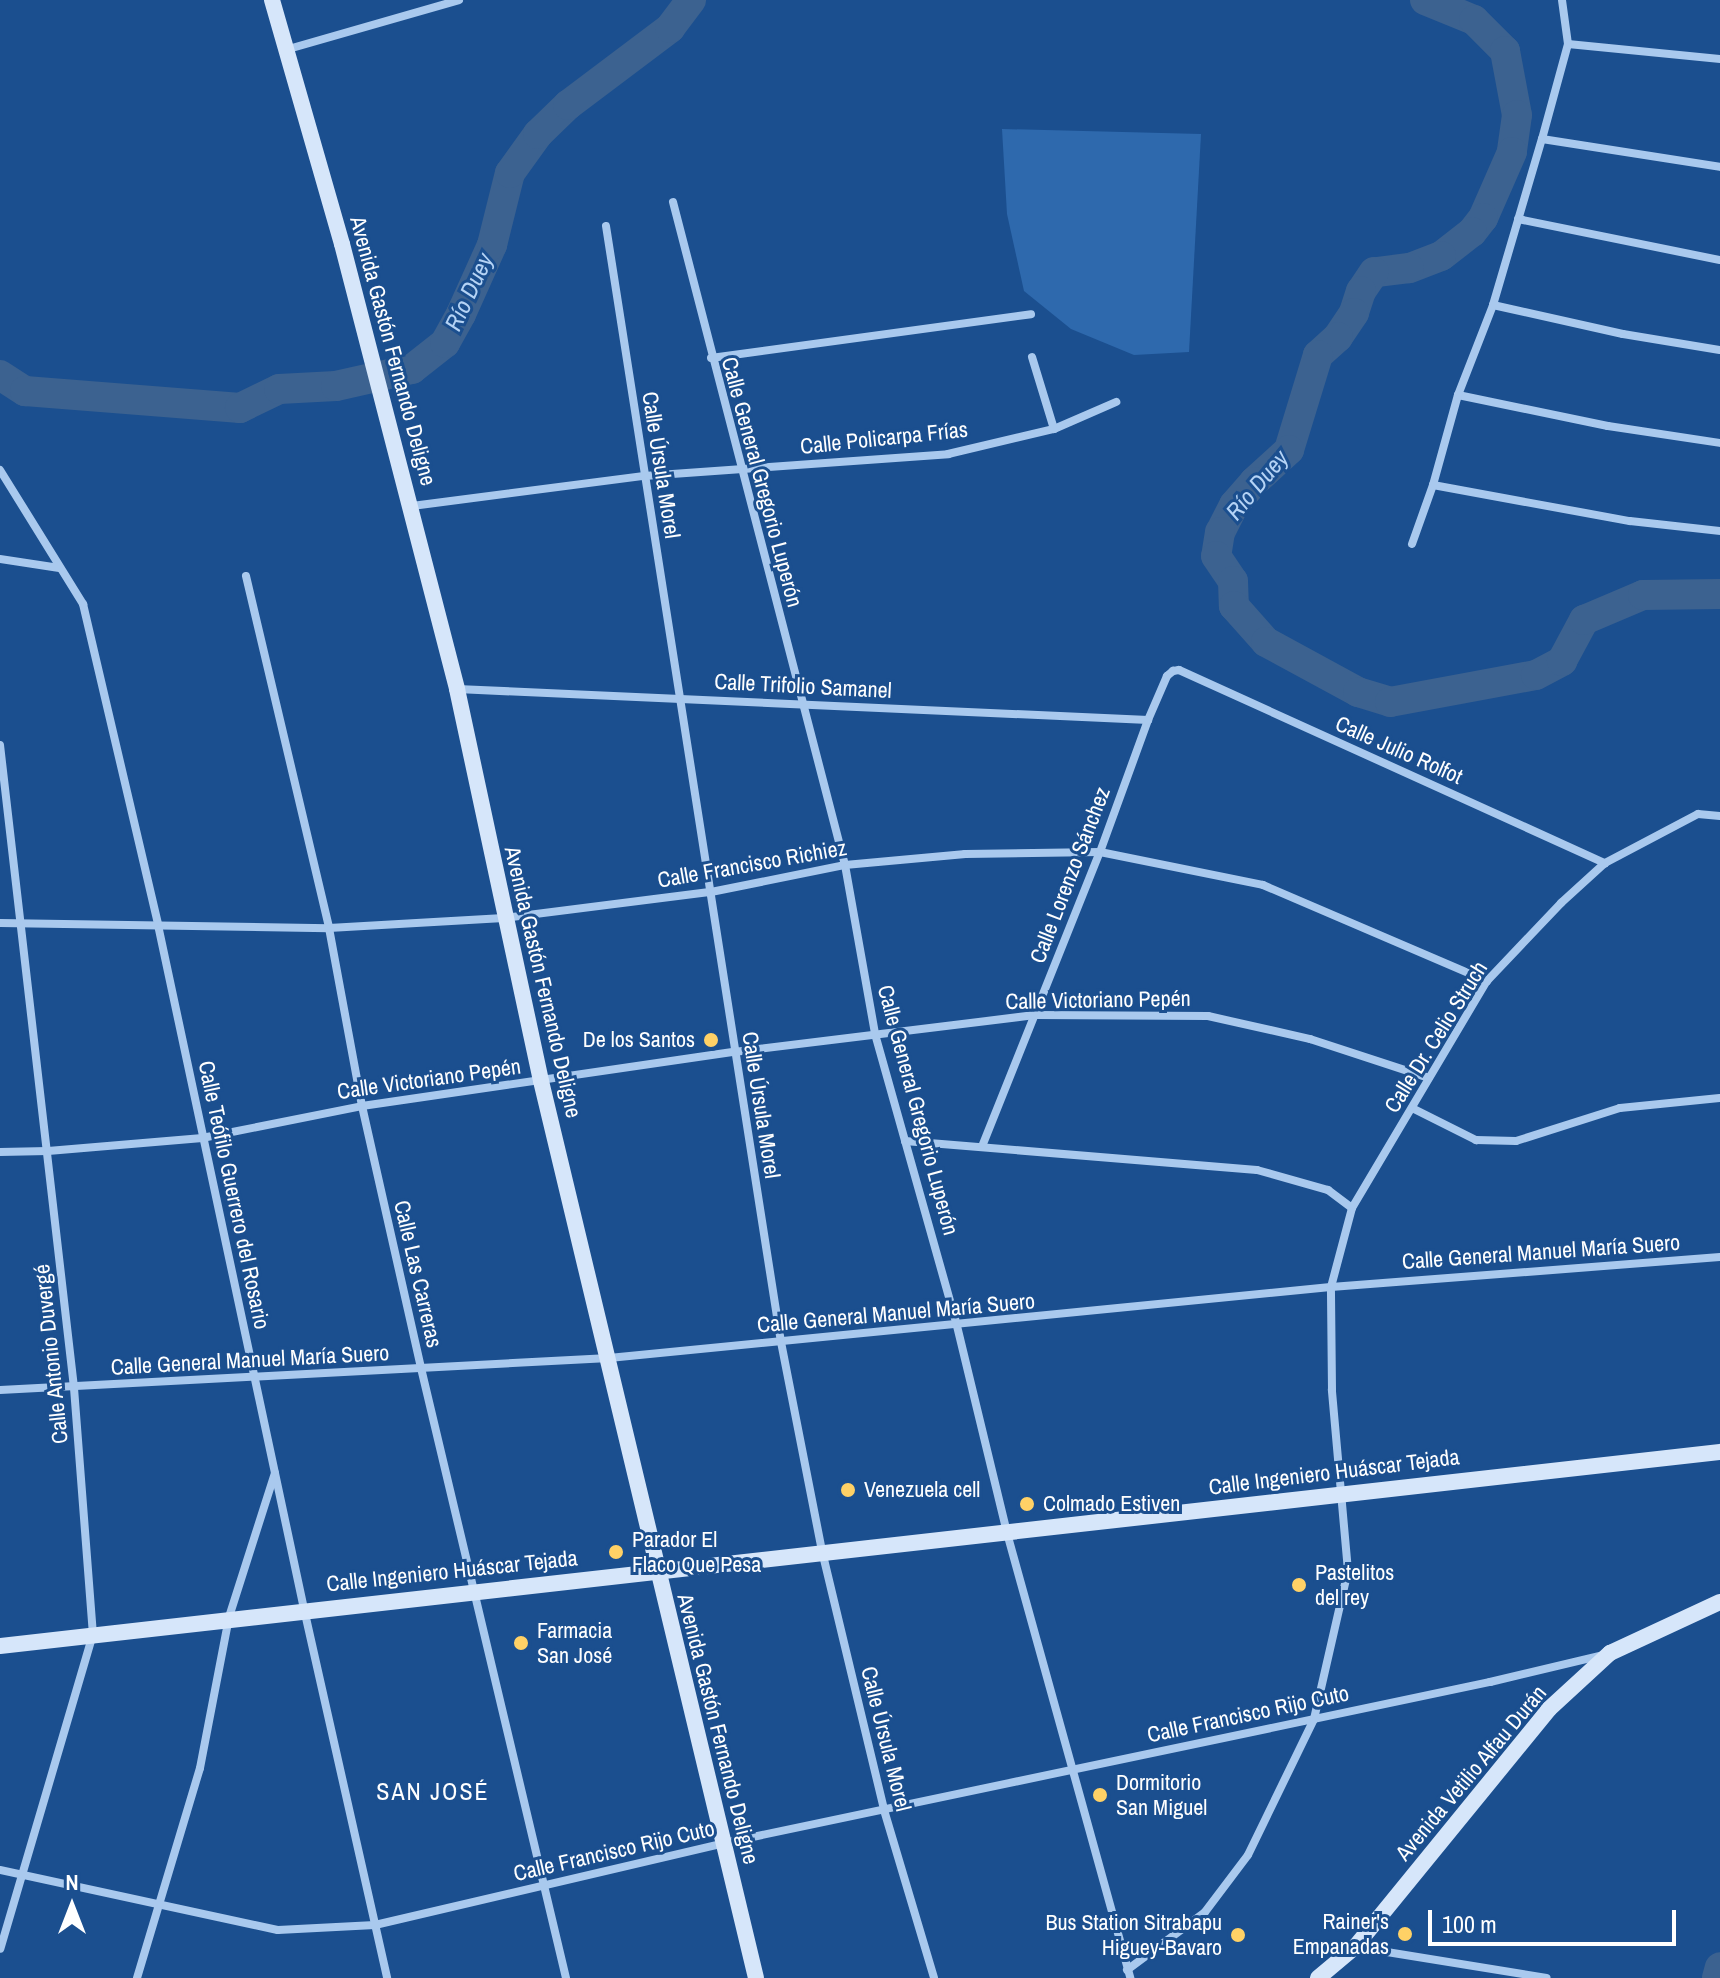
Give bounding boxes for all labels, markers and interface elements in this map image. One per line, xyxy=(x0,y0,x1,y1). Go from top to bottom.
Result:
street label: Avenida Gastón Fernando Deligne xyxy=(344,214,442,488)
water label: Río Duey xyxy=(439,249,499,335)
street label: Calle General Gregorio Luperón xyxy=(716,354,808,610)
street label: Calle Úrsula Morel xyxy=(636,390,686,540)
street label: Calle Policarpa Frías xyxy=(799,416,969,460)
water label: Río Duey xyxy=(1220,444,1294,526)
street label: Calle Trifolio Samanel xyxy=(714,668,892,704)
street label: Calle Julio Rolfot xyxy=(1331,710,1467,790)
street label: Calle Lorenzo Sánchez xyxy=(1024,783,1116,967)
street label: Calle Francisco Richiez xyxy=(655,834,849,894)
street label: Avenida Gastón Fernando Deligne xyxy=(499,844,587,1120)
street label: Calle Dr. Celio Struch xyxy=(1379,956,1493,1118)
street label: Calle General Gregorio Luperón xyxy=(872,982,964,1238)
street label: Calle Victoriano Pepén xyxy=(1005,985,1191,1015)
place label: De los Santos xyxy=(583,1027,695,1053)
street label: Calle Úrsula Morel xyxy=(736,1030,786,1180)
marker: De los Santos xyxy=(702,1031,720,1049)
street label: Calle Victoriano Pepén xyxy=(335,1053,523,1105)
street label: Calle Teófilo Guerrero del Rosario xyxy=(193,1058,275,1332)
street label: Calle Las Carreras xyxy=(388,1198,448,1350)
street label: Calle General Manuel María Suero xyxy=(1401,1229,1681,1275)
street label: Calle Antonio Duvergé xyxy=(28,1262,74,1446)
street label: Calle General Manuel María Suero xyxy=(756,1288,1036,1338)
street label: Calle General Manuel María Suero xyxy=(110,1340,390,1380)
street label: Calle Ingeniero Huáscar Tejada xyxy=(1207,1444,1461,1500)
place label: Venezuela cell xyxy=(864,1477,980,1503)
marker: Venezuela cell xyxy=(839,1481,857,1499)
place label: Colmado Estiven xyxy=(1043,1491,1180,1517)
marker: Colmado Estiven xyxy=(1018,1495,1036,1513)
place label: Parador El Flaco Que Pesa xyxy=(632,1526,761,1578)
marker: Parador El Flaco Que Pesa xyxy=(607,1543,625,1561)
street label: Calle Ingeniero Huáscar Tejada xyxy=(325,1545,579,1597)
place label: Pastelitos del rey xyxy=(1315,1559,1394,1610)
marker: Pastelitos del rey xyxy=(1290,1576,1308,1594)
street label: Avenida Gastón Fernando Deligne xyxy=(672,1591,764,1867)
place label: Farmacia San José xyxy=(537,1617,612,1668)
marker: Farmacia San José xyxy=(512,1634,530,1652)
street label: Calle Úrsula Morel xyxy=(855,1664,917,1814)
street label: Calle Francisco Rijo Cuto xyxy=(1145,1680,1351,1748)
street label: Avenida Vetilio Alfau Durán xyxy=(1390,1680,1552,1866)
place label: Dormitorio San Miguel xyxy=(1116,1769,1207,1820)
district label: SAN JOSÉ xyxy=(376,1778,490,1806)
marker: Dormitorio San Miguel xyxy=(1091,1786,1109,1804)
street label: Calle Francisco Rijo Cuto xyxy=(511,1815,717,1887)
north arrow xyxy=(32,1866,112,1946)
text: N xyxy=(65,1867,79,1897)
scale bar xyxy=(1432,1894,1680,1944)
place label: Rainer's Empanadas xyxy=(1293,1908,1389,1960)
text: 100 m xyxy=(1442,1908,1497,1940)
place label: Bus Station Sitrabapu Higuey-Bavaro xyxy=(1045,1909,1222,1960)
marker: Rainer's Empanadas xyxy=(1396,1925,1414,1943)
marker: Bus Station Sitrabapu Higuey-Bavaro xyxy=(1229,1926,1247,1944)

